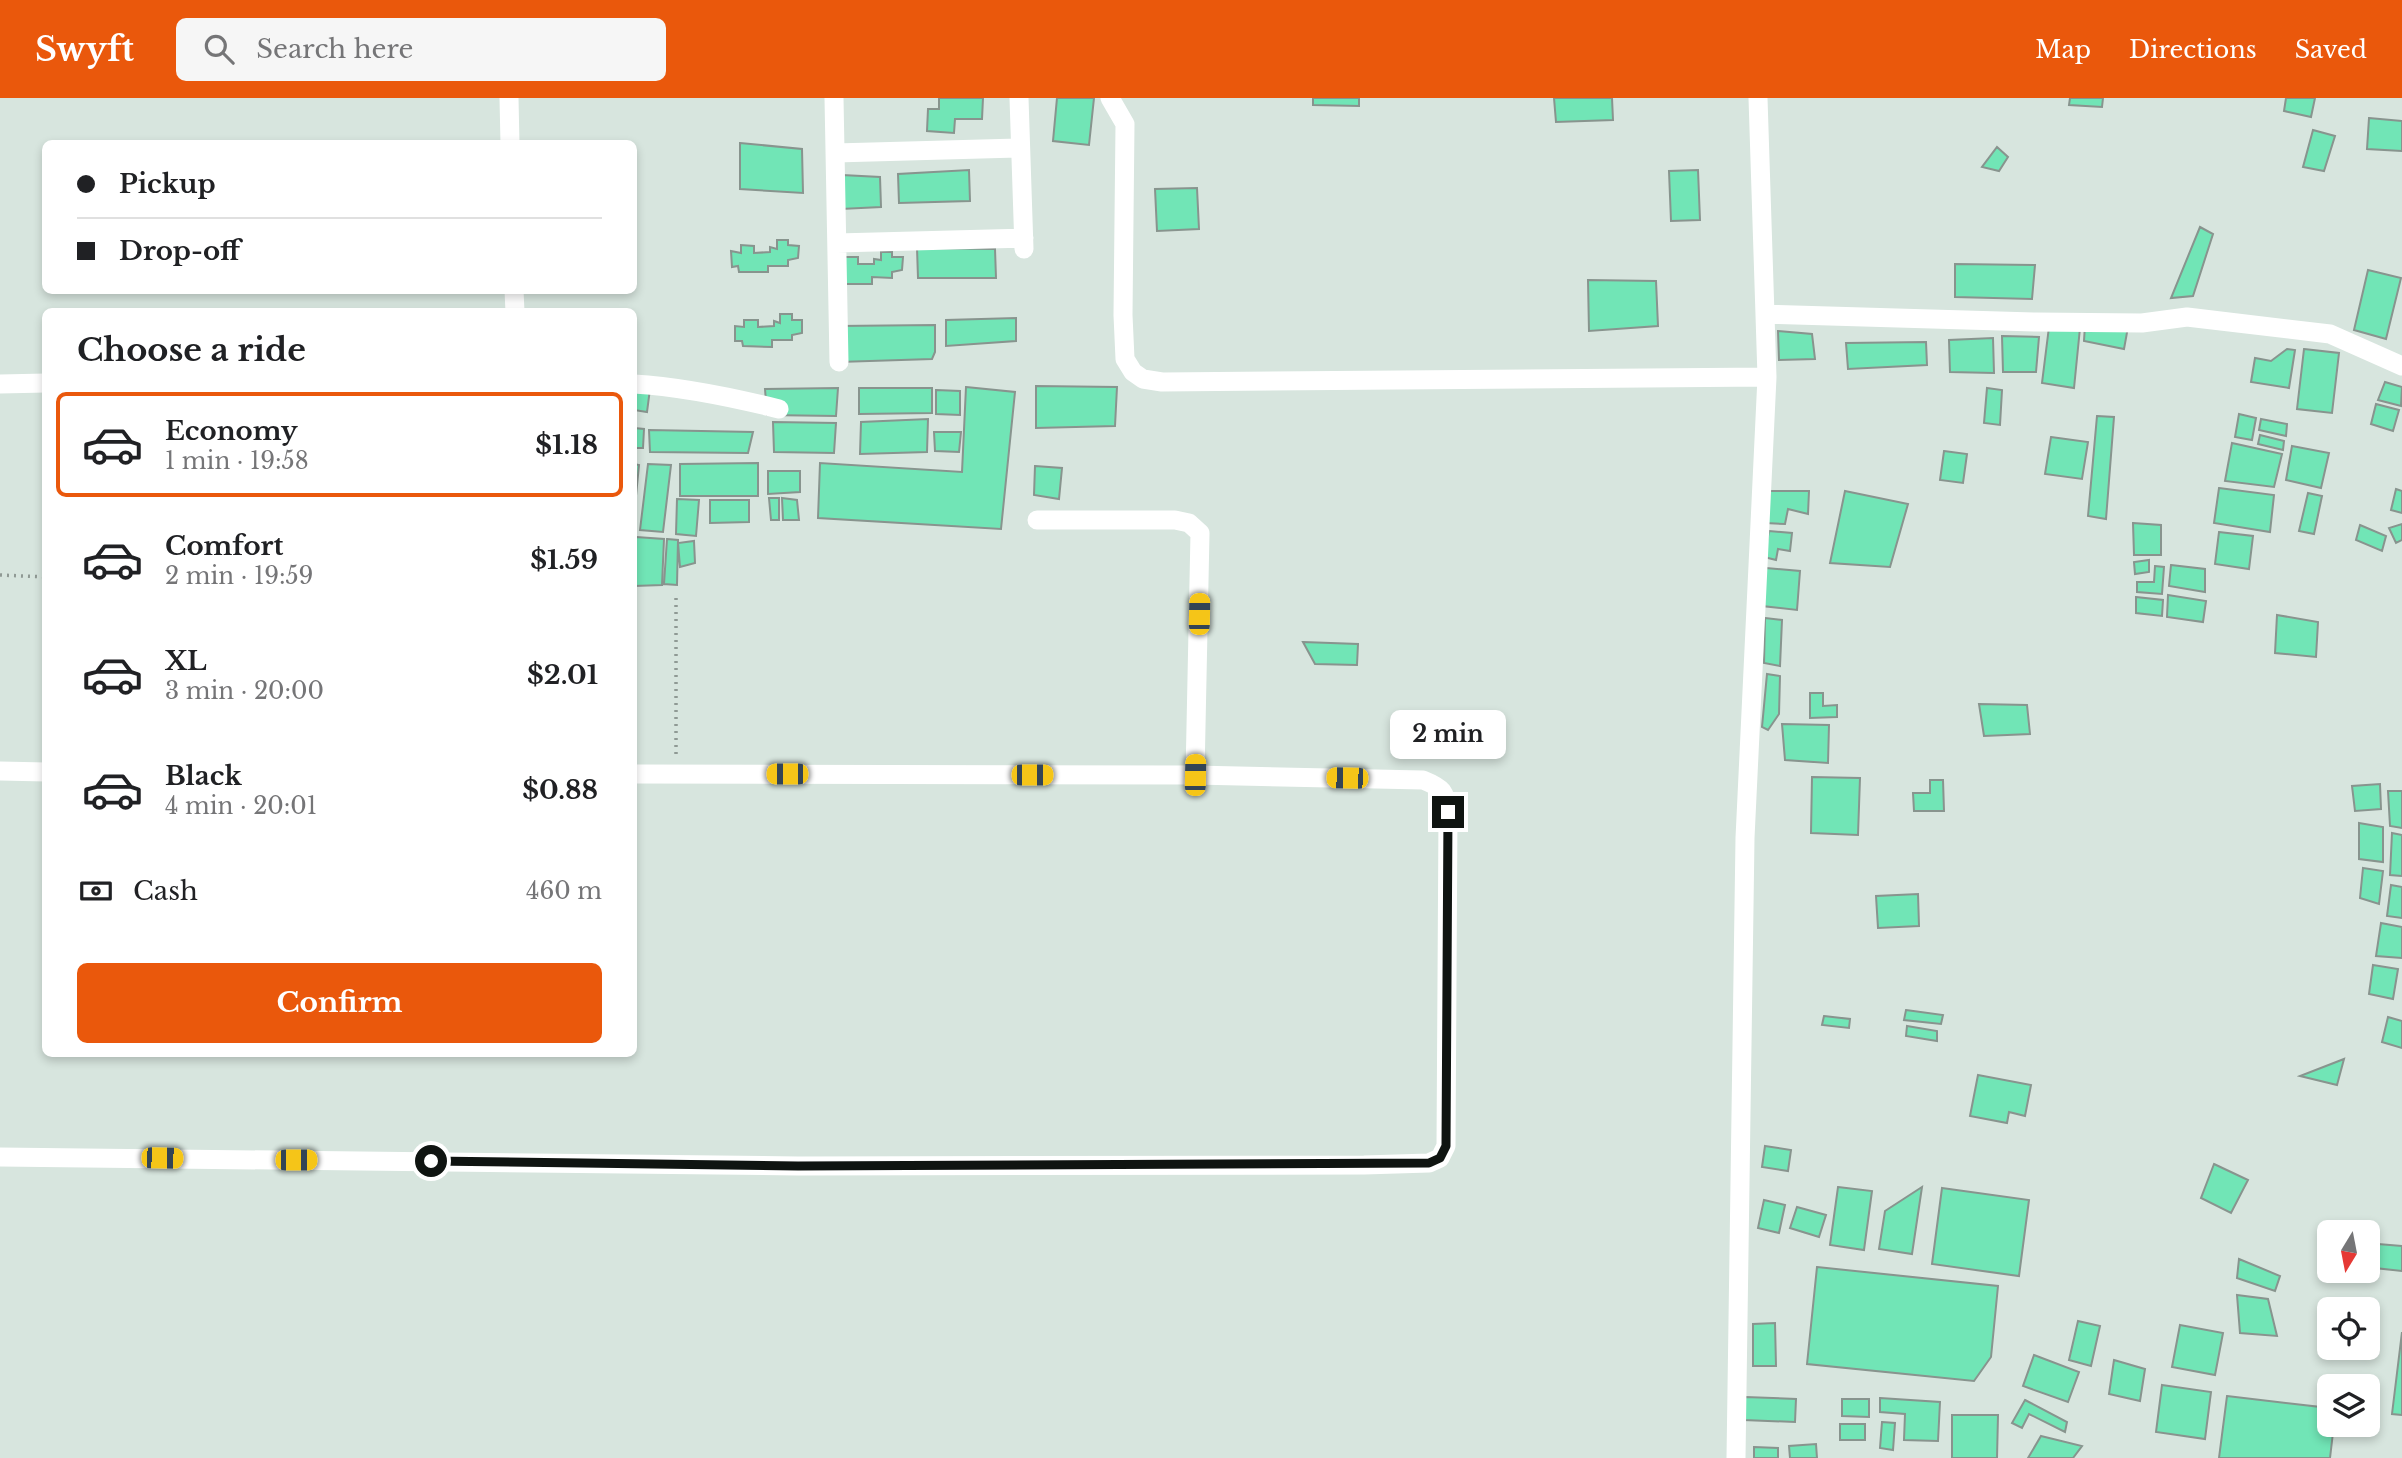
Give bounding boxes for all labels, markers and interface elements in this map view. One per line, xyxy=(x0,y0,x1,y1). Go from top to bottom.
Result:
search box xyxy=(176,18,666,81)
text: Swyft xyxy=(35,29,134,70)
icon: search xyxy=(200,30,238,68)
text: Search here xyxy=(256,33,414,65)
text: Map xyxy=(2035,35,2091,64)
text: Directions xyxy=(2129,35,2257,64)
text: Saved xyxy=(2295,35,2367,64)
text: Pickup xyxy=(119,168,216,200)
text: Drop-off xyxy=(119,235,240,267)
text: Choose a ride xyxy=(77,330,306,370)
icon: car xyxy=(81,413,144,476)
text: Economy xyxy=(165,415,298,447)
text: $1.18 xyxy=(535,429,598,461)
text: 1 min · 19:58 xyxy=(165,447,309,475)
icon: car xyxy=(81,528,144,591)
text: Comfort xyxy=(165,530,283,562)
text: $1.59 xyxy=(530,544,598,576)
text: 2 min · 19:59 xyxy=(165,562,313,590)
car xyxy=(1189,593,1210,635)
icon: car xyxy=(81,643,144,706)
text: XL xyxy=(165,645,207,677)
text: $2.01 xyxy=(527,659,598,691)
text: 3 min · 20:00 xyxy=(165,677,324,705)
callout: 2 min xyxy=(1390,710,1506,760)
text: 2 min xyxy=(1412,720,1484,748)
car xyxy=(1185,754,1206,796)
icon: car xyxy=(81,758,144,821)
text: Black xyxy=(165,760,242,792)
car xyxy=(767,764,809,785)
car xyxy=(1012,765,1054,786)
car xyxy=(1326,767,1369,789)
text: $0.88 xyxy=(522,774,598,806)
text: 4 min · 20:01 xyxy=(165,792,317,820)
route end xyxy=(1432,796,1464,828)
icon: cash xyxy=(77,872,115,910)
text: Cash xyxy=(133,875,198,907)
text: 460 m xyxy=(526,877,602,905)
button: Confirm xyxy=(77,963,602,1043)
route start xyxy=(415,1145,447,1177)
car xyxy=(141,1147,184,1169)
car xyxy=(276,1150,318,1171)
north arrow xyxy=(2317,1220,2380,1283)
map controls xyxy=(2317,1220,2380,1437)
button: locate xyxy=(2317,1297,2380,1360)
button: layers xyxy=(2317,1374,2380,1437)

